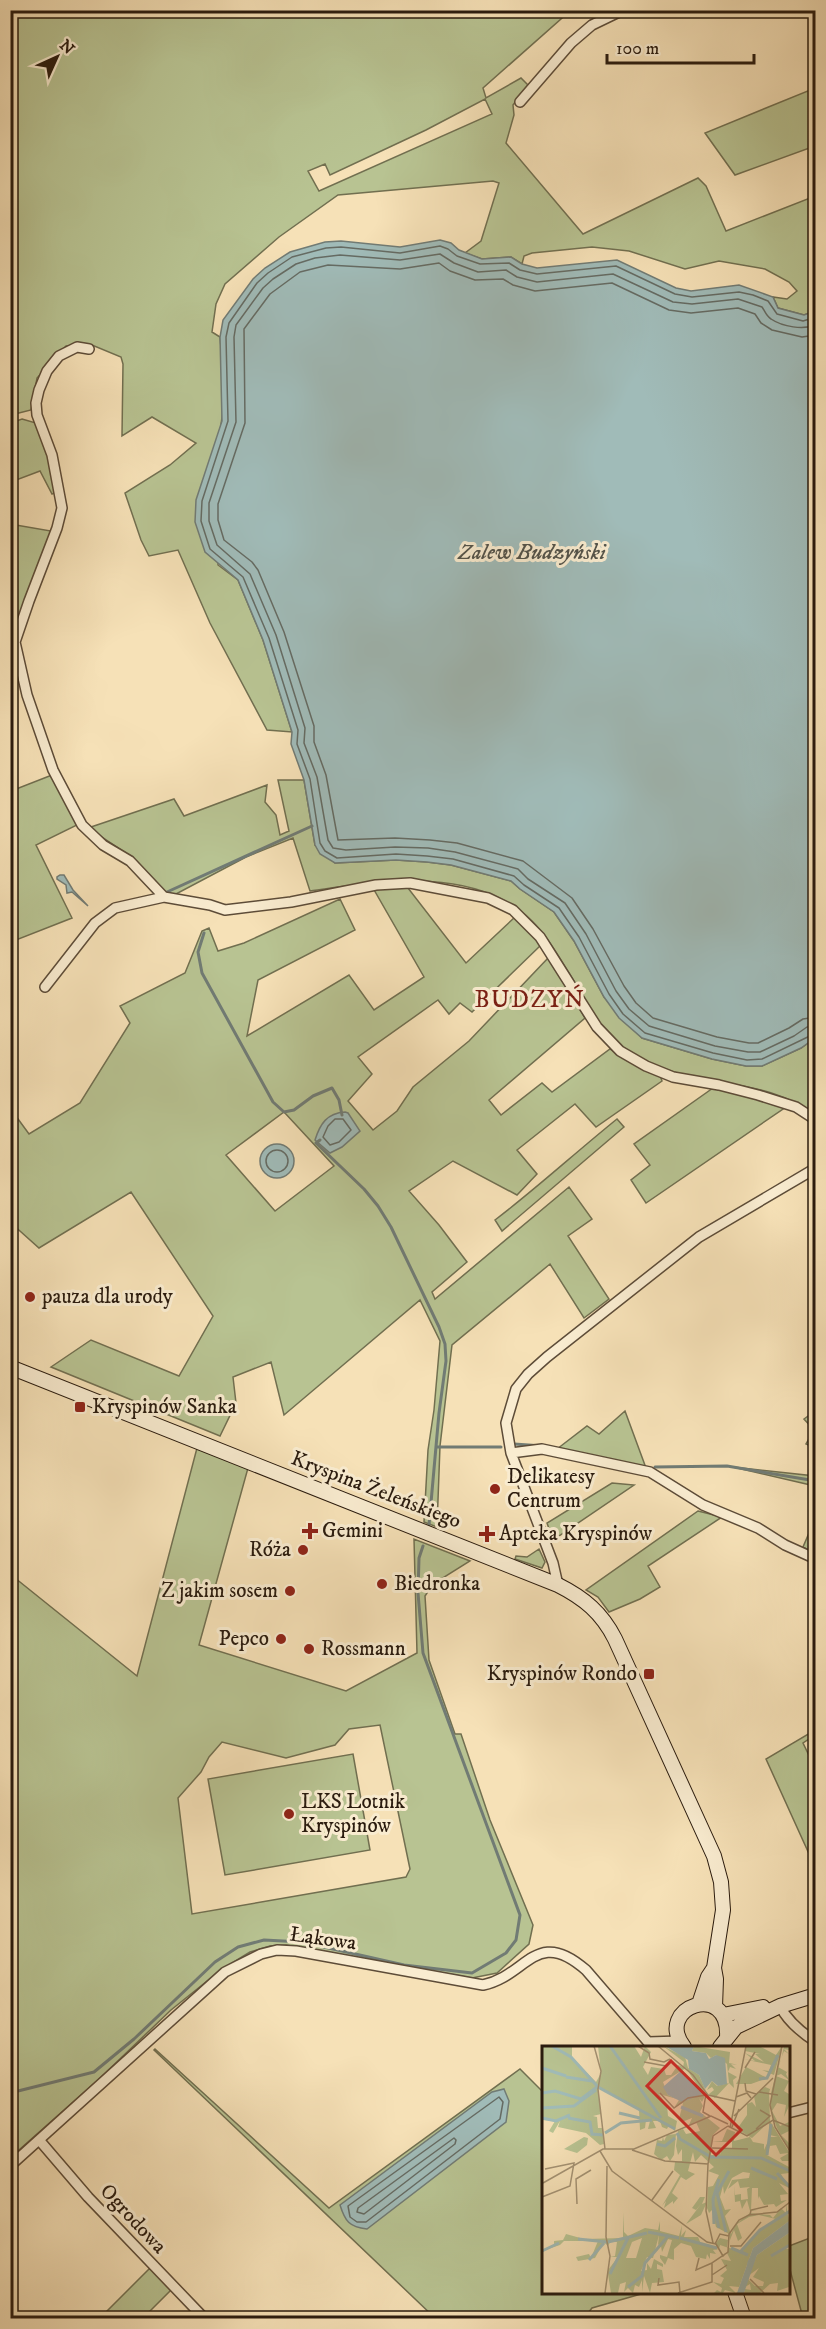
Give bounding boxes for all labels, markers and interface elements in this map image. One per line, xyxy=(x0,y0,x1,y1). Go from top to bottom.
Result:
north arrow xyxy=(27,27,87,87)
scale bar xyxy=(607,27,754,65)
text: N xyxy=(55,35,79,59)
text: 100 m xyxy=(616,38,659,60)
water label: Zalew Budzyński xyxy=(457,539,607,566)
district label: BUDZYŃ xyxy=(474,984,586,1015)
place label: pauza dla urody xyxy=(41,1284,174,1310)
marker: pauza dla urody xyxy=(23,1290,37,1304)
place label: Kryspinów Sanka xyxy=(92,1394,237,1420)
marker: Kryspinów Sanka xyxy=(73,1400,87,1414)
street label: Kryspina Żeleńskiego xyxy=(287,1445,465,1534)
place label: Delikatesy Centrum xyxy=(507,1464,596,1514)
marker: Delikatesy Centrum xyxy=(488,1482,502,1496)
place label: Gemini xyxy=(322,1518,383,1544)
place label: Apteka Kryspinów xyxy=(499,1521,653,1547)
marker: Gemini xyxy=(303,1524,317,1538)
marker: Apteka Kryspinów xyxy=(480,1527,494,1541)
place label: Róża xyxy=(249,1537,291,1563)
marker: Róża xyxy=(296,1543,310,1557)
place label: Biedronka xyxy=(394,1571,480,1597)
marker: Biedronka xyxy=(375,1577,389,1591)
place label: Z jakim sosem xyxy=(161,1578,278,1604)
marker: Z jakim sosem xyxy=(283,1584,297,1598)
place label: Pepco xyxy=(219,1626,269,1652)
marker: Pepco xyxy=(274,1632,288,1646)
place label: Rossmann xyxy=(321,1636,406,1662)
marker: Rossmann xyxy=(302,1642,316,1656)
place label: Kryspinów Rondo xyxy=(487,1661,637,1687)
marker: Kryspinów Rondo xyxy=(642,1667,656,1681)
place label: LKS Lotnik Kryspinów xyxy=(301,1789,406,1839)
marker: LKS Lotnik Kryspinów xyxy=(282,1807,296,1821)
street label: Łąkowa xyxy=(288,1921,358,1957)
inset map xyxy=(542,2046,790,2293)
street label: Ogrodowa xyxy=(94,2179,172,2259)

